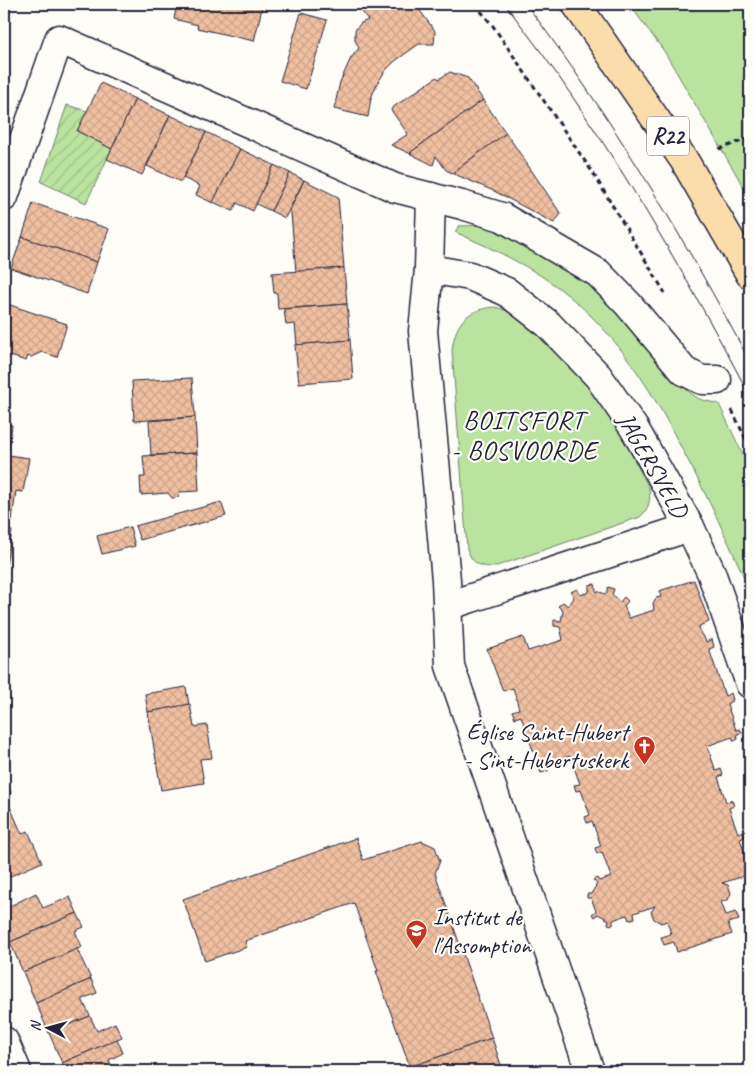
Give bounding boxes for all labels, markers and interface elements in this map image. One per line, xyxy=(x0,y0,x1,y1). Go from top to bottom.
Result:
road number: R22 xyxy=(647,116,689,156)
district label: BOITSFORT - BOSVOORDE xyxy=(451,404,600,467)
street label: JAGERSVELD xyxy=(610,406,696,525)
place label: Église Saint-Hubert - Sint-Hubertuskerk xyxy=(463,717,631,775)
church icon: Église Saint-Hubert - Sint-Hubertuskerk xyxy=(632,734,656,765)
place label: Institut de l'Assomption xyxy=(433,902,532,960)
school or university icon: Institut de l'Assomption xyxy=(405,919,429,950)
north arrow xyxy=(22,1002,72,1052)
text: N xyxy=(27,1019,45,1032)

